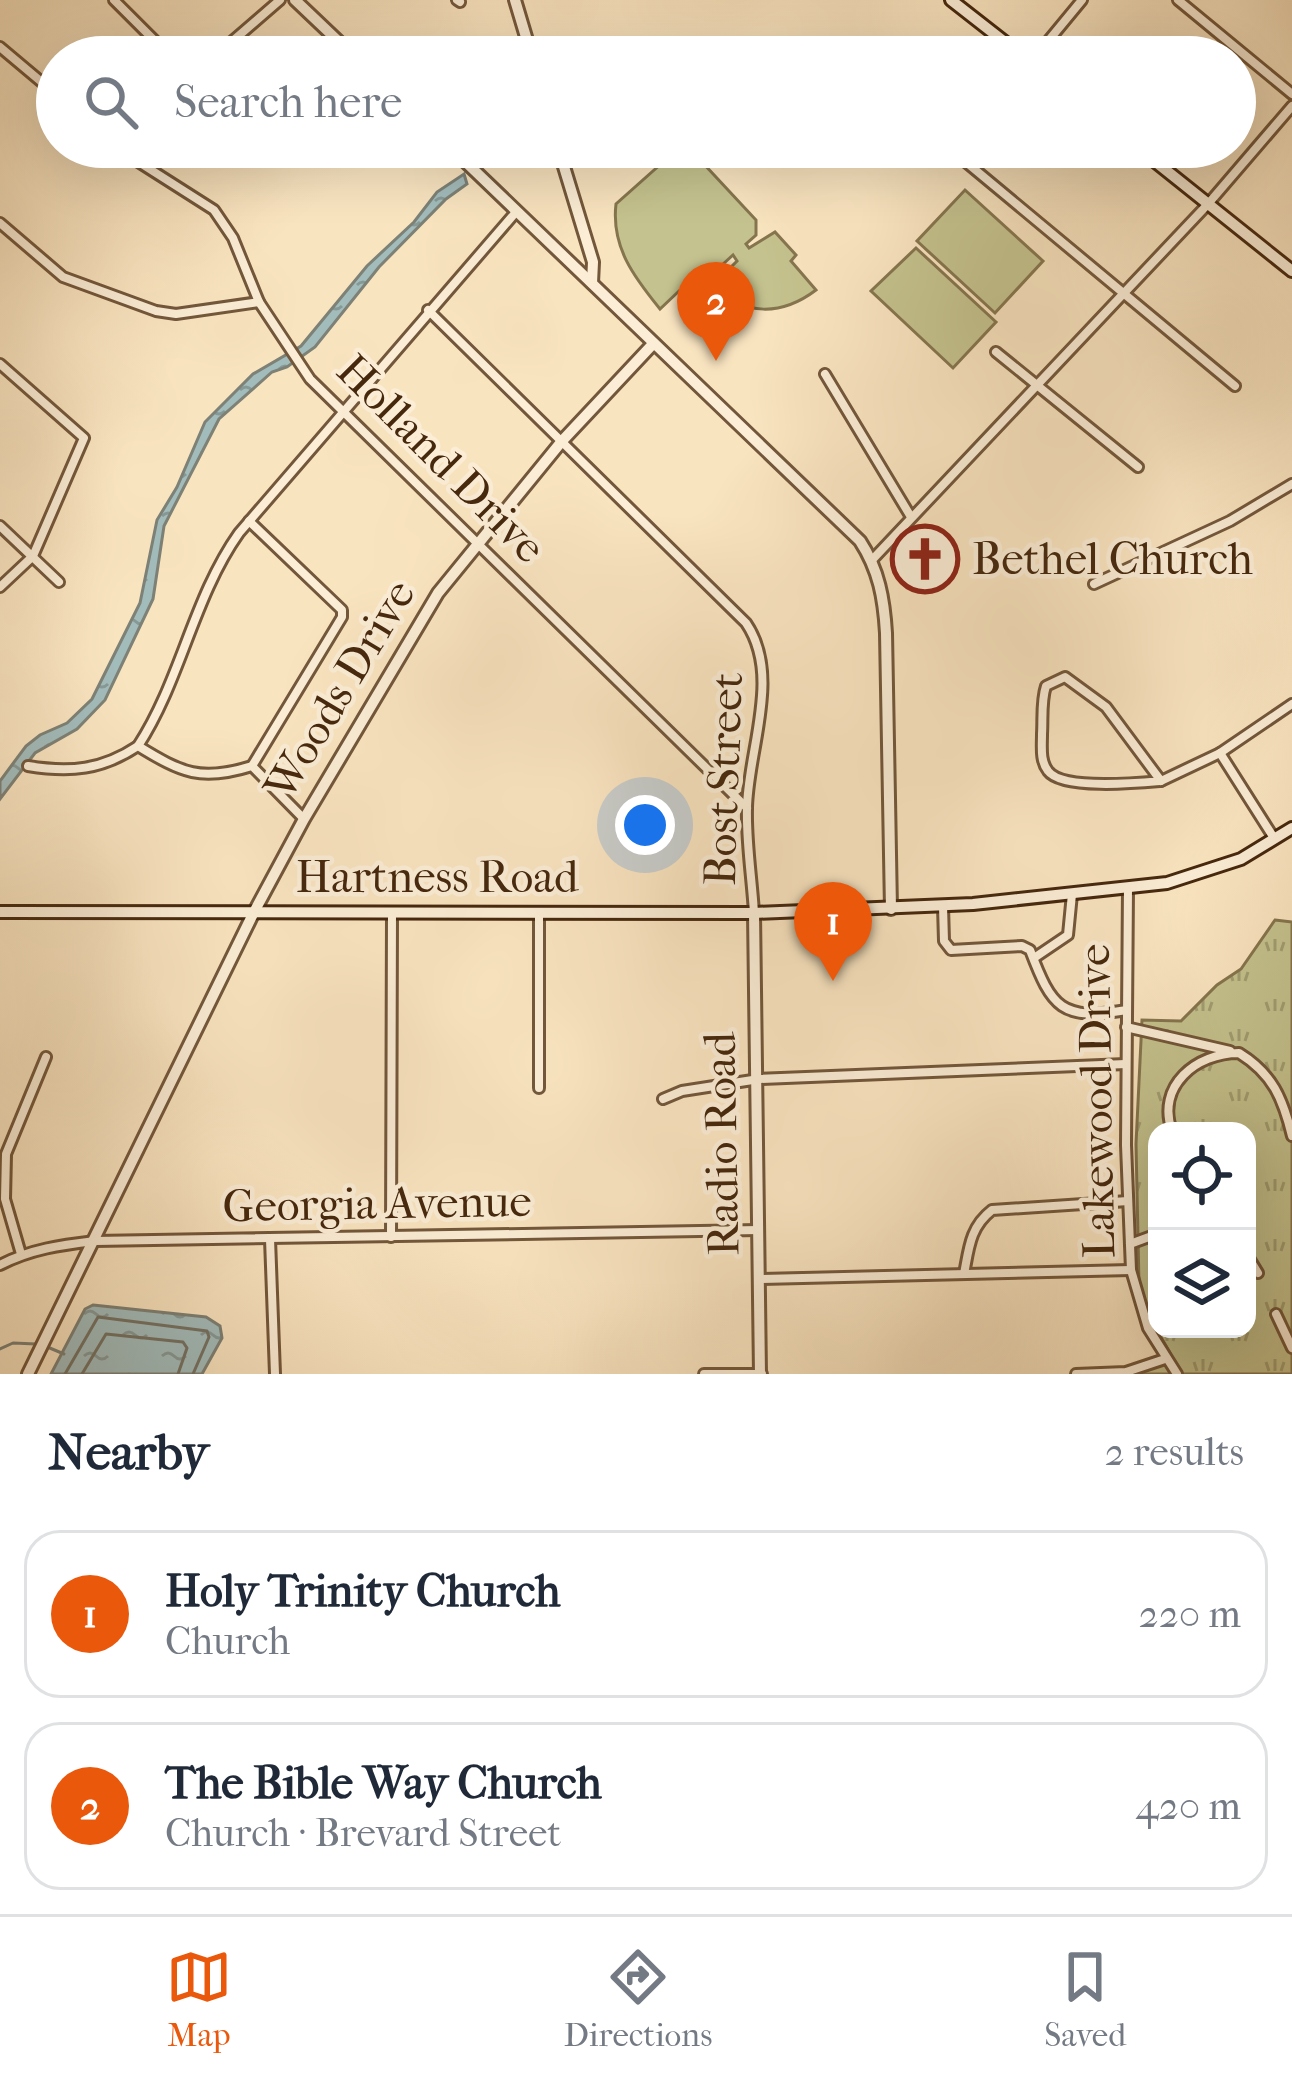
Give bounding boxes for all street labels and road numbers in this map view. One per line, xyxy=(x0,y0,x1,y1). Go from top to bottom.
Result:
street label: Holland Drive xyxy=(326,344,556,574)
street label: Woods Drive xyxy=(253,570,426,811)
street label: Bost Street xyxy=(694,672,754,886)
street label: Hartness Road xyxy=(295,851,579,904)
street label: Lakewood Drive xyxy=(1068,943,1126,1259)
street label: Radio Road xyxy=(694,1031,750,1257)
street label: Georgia Avenue xyxy=(222,1175,532,1233)

